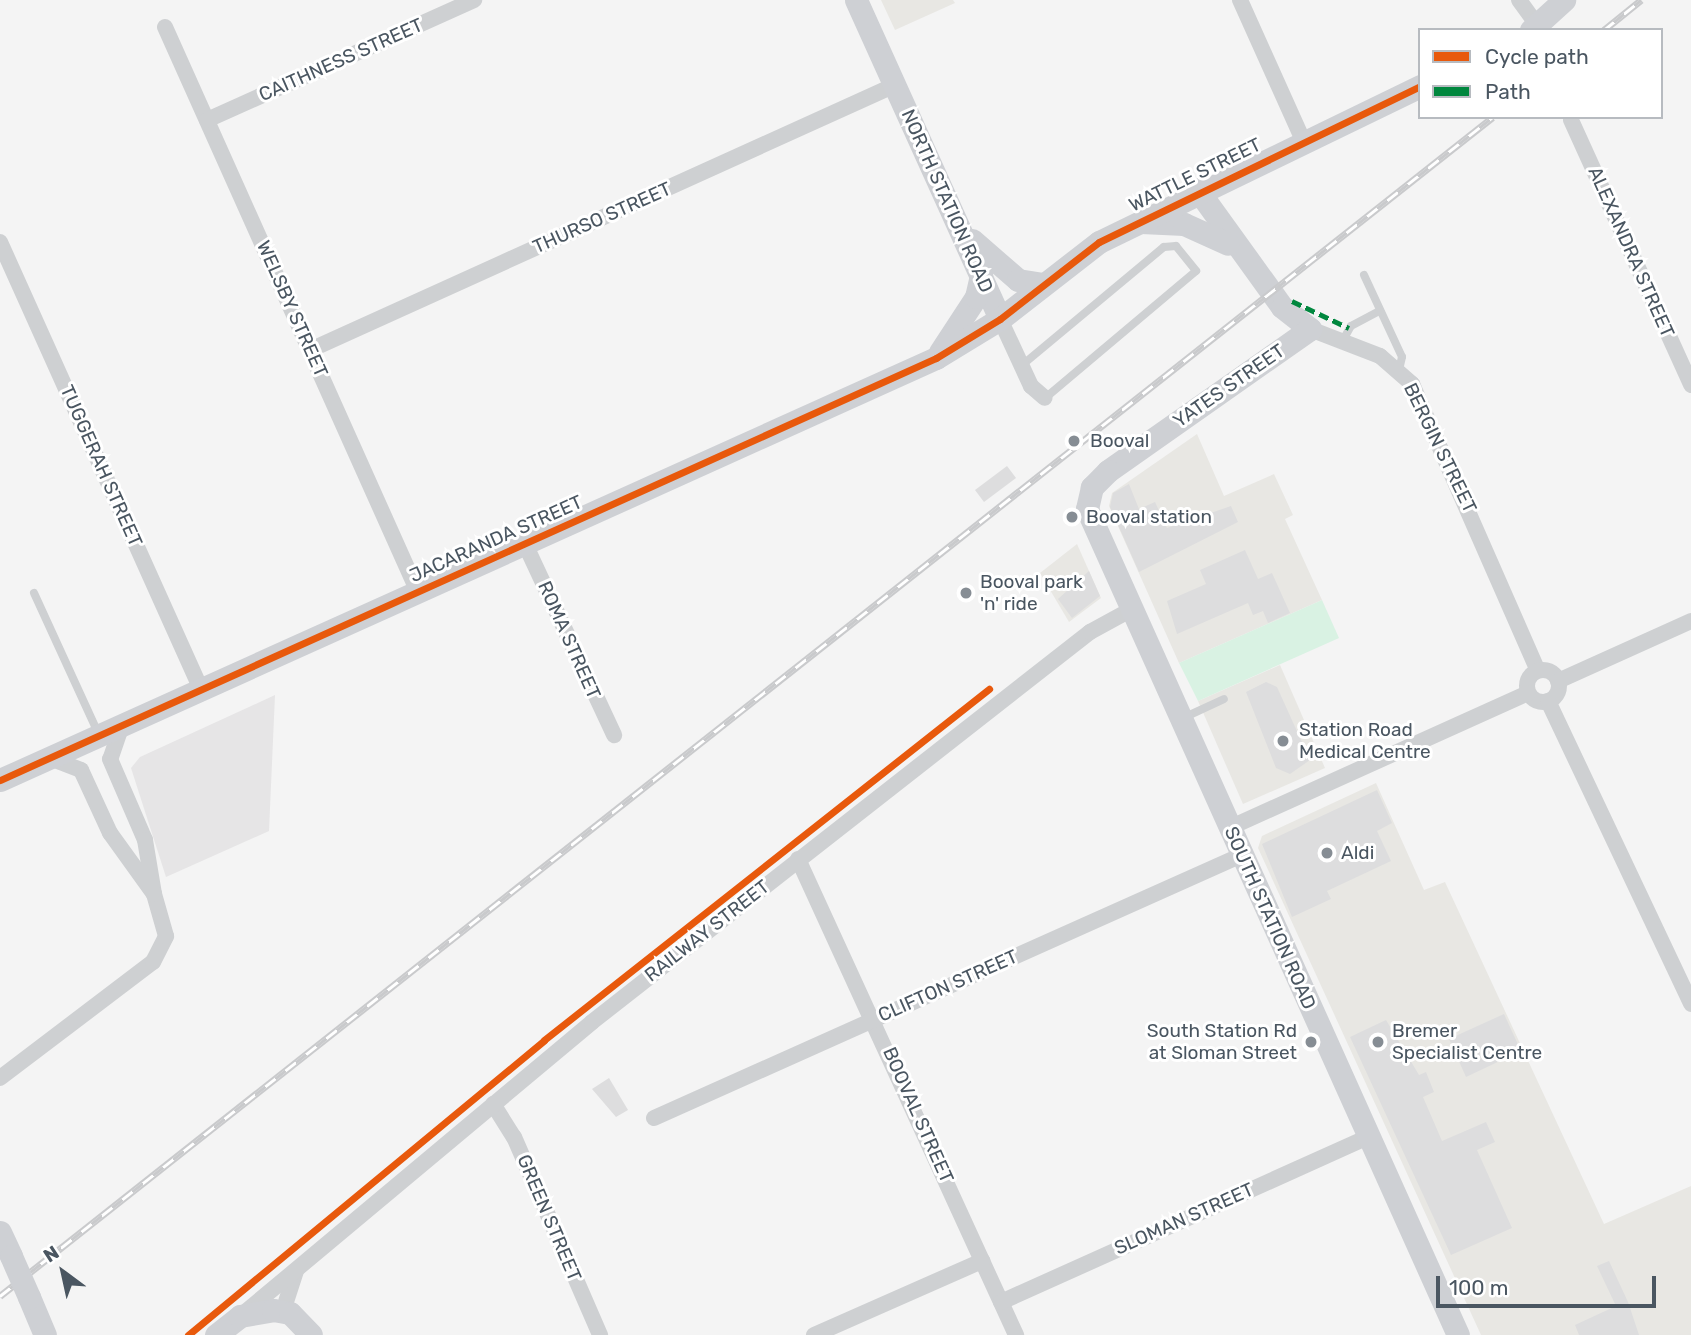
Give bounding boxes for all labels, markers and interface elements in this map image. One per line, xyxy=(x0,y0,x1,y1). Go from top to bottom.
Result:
street label: CAITHNESS STREET xyxy=(255,14,427,106)
legend xyxy=(1418,28,1663,119)
text: Cycle path xyxy=(1485,44,1589,69)
text: Path xyxy=(1485,79,1531,104)
street label: NORTH STATION ROAD xyxy=(896,106,998,296)
street label: WATTLE STREET xyxy=(1125,133,1265,217)
street label: ALEXANDRA STREET xyxy=(1583,163,1679,341)
street label: THURSO STREET xyxy=(529,177,675,259)
street label: WELSBY STREET xyxy=(252,237,332,381)
street label: YATES STREET xyxy=(1169,339,1289,433)
street label: BERGIN STREET xyxy=(1399,379,1481,517)
street label: TUGGERAH STREET xyxy=(55,382,147,550)
place label: Booval xyxy=(1090,430,1149,452)
marker: Booval xyxy=(1064,431,1084,451)
street label: JACARANDA STREET xyxy=(406,490,586,588)
place label: Booval station xyxy=(1086,506,1212,528)
marker: Booval station xyxy=(1064,509,1080,525)
place label: Booval park 'n' ride xyxy=(980,571,1083,615)
street label: ROMA STREET xyxy=(533,577,605,703)
marker: Booval park 'n' ride xyxy=(958,585,974,601)
place label: Station Road Medical Centre xyxy=(1299,719,1431,763)
marker: Station Road Medical Centre xyxy=(1273,731,1293,751)
street label: SOUTH STATION ROAD xyxy=(1219,823,1321,1013)
place label: Aldi xyxy=(1341,842,1374,864)
marker: Aldi xyxy=(1319,845,1335,861)
street label: RAILWAY STREET xyxy=(640,875,774,987)
street label: CLIFTON STREET xyxy=(875,945,1021,1027)
place label: South Station Rd at Sloman Street xyxy=(1147,1020,1297,1064)
place label: Bremer Specialist Centre xyxy=(1392,1020,1542,1064)
marker: South Station Rd at Sloman Street xyxy=(1303,1034,1319,1050)
marker: Bremer Specialist Centre xyxy=(1370,1034,1386,1050)
street label: BOOVAL STREET xyxy=(878,1043,958,1187)
street label: GREEN STREET xyxy=(512,1151,586,1285)
street label: SLOMAN STREET xyxy=(1111,1178,1257,1260)
north arrow xyxy=(28,1237,98,1307)
text: N xyxy=(39,1241,63,1267)
scale bar xyxy=(1439,1262,1660,1306)
text: 100 m xyxy=(1449,1275,1508,1300)

